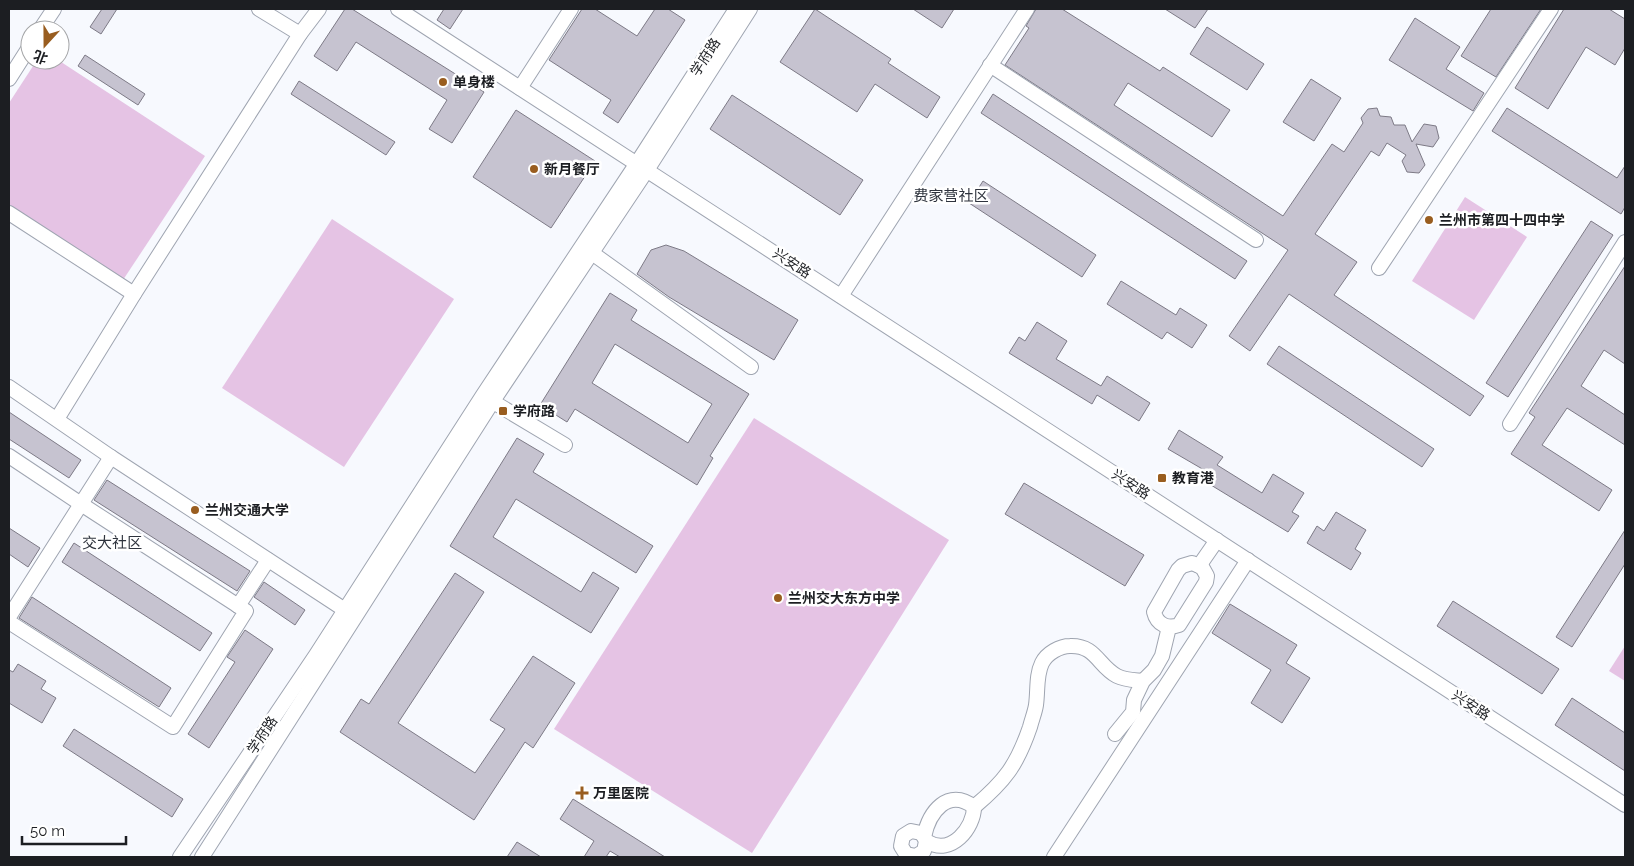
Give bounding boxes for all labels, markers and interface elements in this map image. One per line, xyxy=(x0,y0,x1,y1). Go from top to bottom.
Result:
north arrow xyxy=(20,20,70,70)
street label: 学府路 xyxy=(687,35,723,79)
text: 北 xyxy=(31,47,50,67)
place label: 单身楼 xyxy=(453,74,495,90)
marker: 单身楼 xyxy=(437,76,449,88)
place label: 新月餐厅 xyxy=(544,161,600,177)
marker: 新月餐厅 xyxy=(528,163,540,175)
district label: 费家营社区 xyxy=(913,187,989,205)
place label: 兰州市第四十四中学 xyxy=(1439,212,1565,228)
marker: 兰州市第四十四中学 xyxy=(1423,214,1435,226)
street label: 兴安路 xyxy=(770,245,814,281)
place label: 学府路 xyxy=(513,403,555,419)
marker: 学府路 xyxy=(497,405,509,417)
street label: 兴安路 xyxy=(1109,466,1153,502)
place label: 教育港 xyxy=(1172,470,1214,486)
marker: 教育港 xyxy=(1156,472,1168,484)
place label: 兰州交通大学 xyxy=(205,502,289,518)
marker: 兰州交通大学 xyxy=(189,504,201,516)
district label: 交大社区 xyxy=(82,534,142,552)
place label: 兰州交大东方中学 xyxy=(788,590,900,606)
marker: 兰州交大东方中学 xyxy=(772,592,784,604)
street label: 兴安路 xyxy=(1449,687,1493,723)
street label: 学府路 xyxy=(244,713,280,757)
place label: 万里医院 xyxy=(593,785,649,801)
marker: 万里医院 xyxy=(575,786,589,800)
scale bar xyxy=(22,814,126,846)
text: 50 m xyxy=(30,822,65,840)

